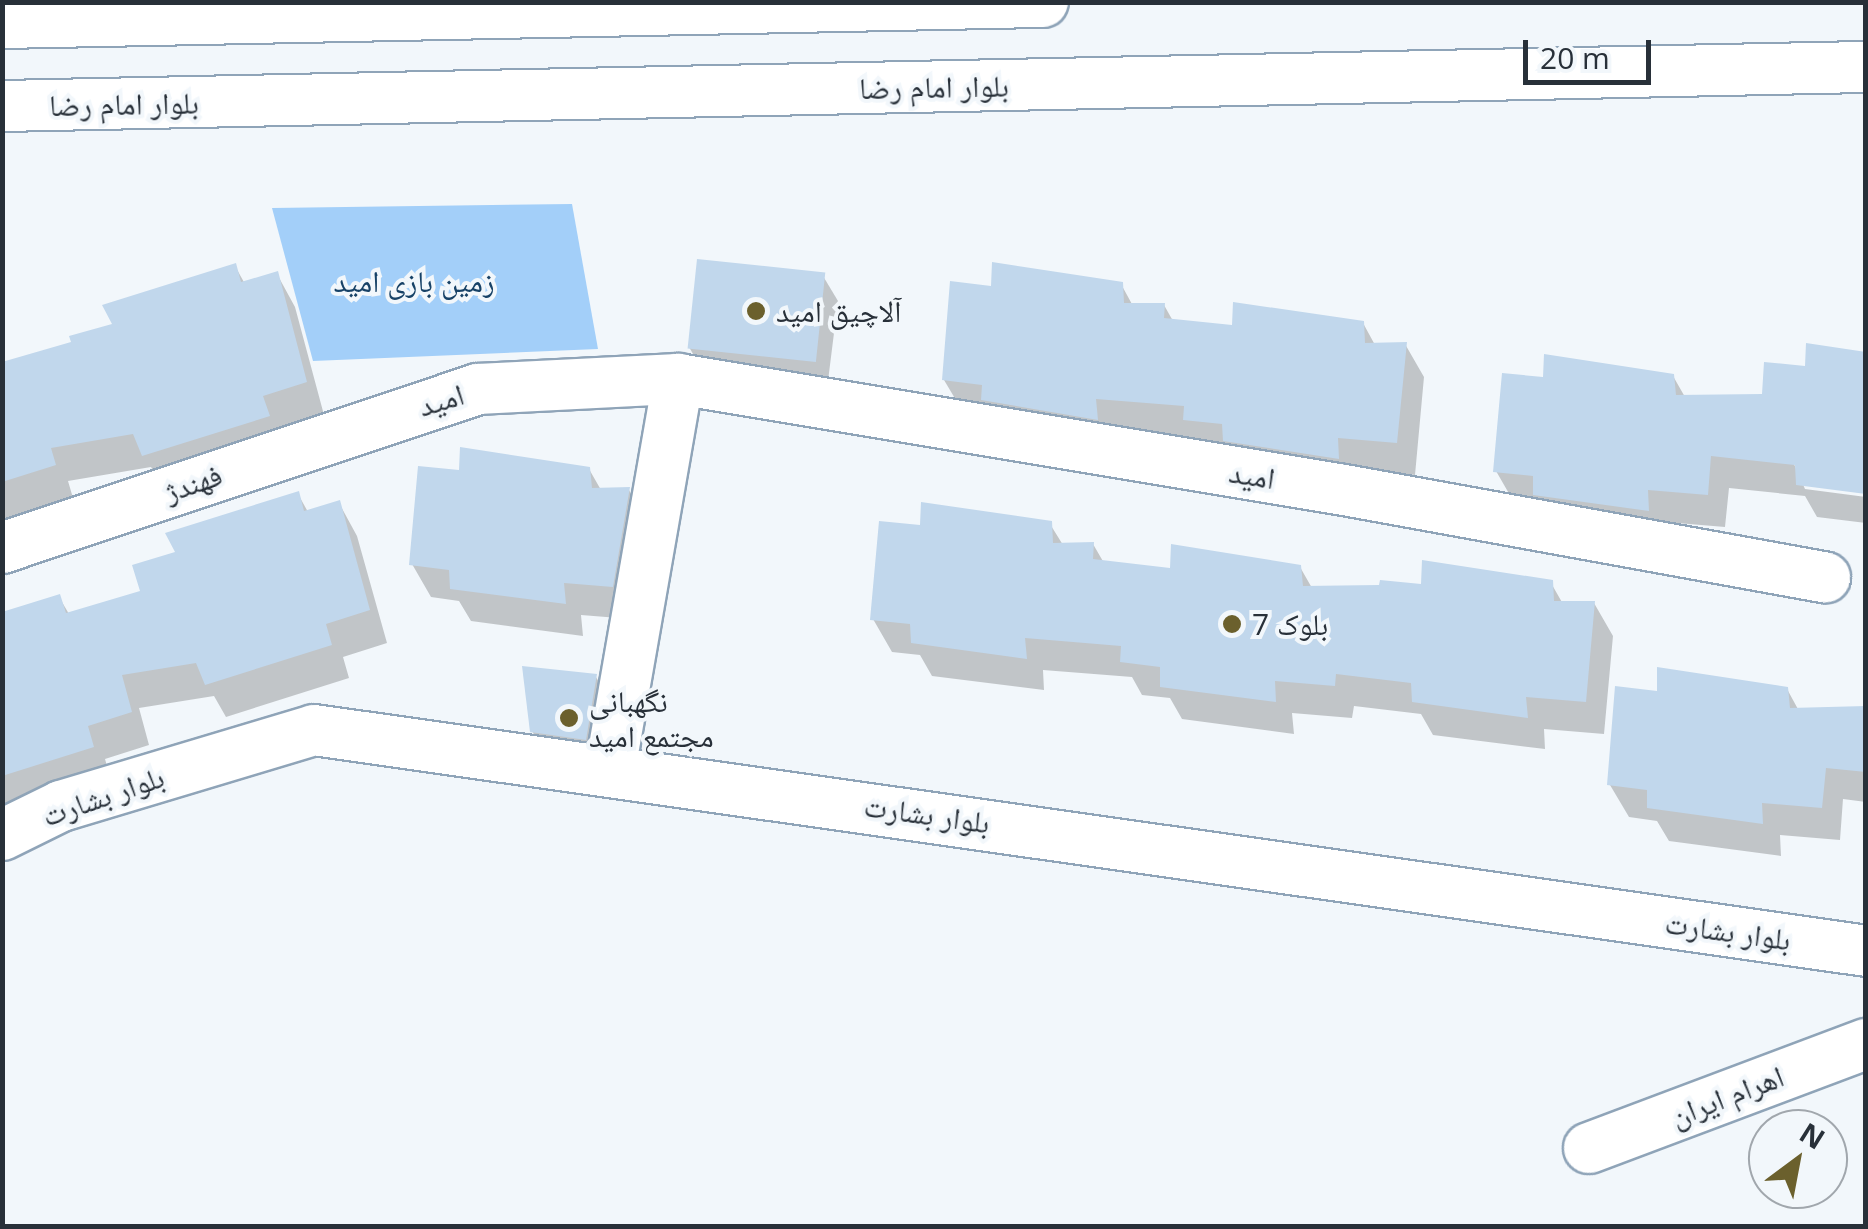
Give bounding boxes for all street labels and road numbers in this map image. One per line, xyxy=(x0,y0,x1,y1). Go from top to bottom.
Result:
street label: بلوار امام رضا xyxy=(859,68,1009,106)
street label: بلوار امام رضا xyxy=(49,85,199,123)
street label: امید xyxy=(414,376,468,424)
street label: امید xyxy=(1227,454,1277,496)
street label: فهندژ xyxy=(159,456,227,510)
street label: بلوار بشارت xyxy=(37,758,169,834)
street label: بلوار بشارت xyxy=(862,787,992,841)
street label: بلوار بشارت xyxy=(1663,904,1793,958)
street label: اهرام ایران xyxy=(1665,1058,1789,1134)

